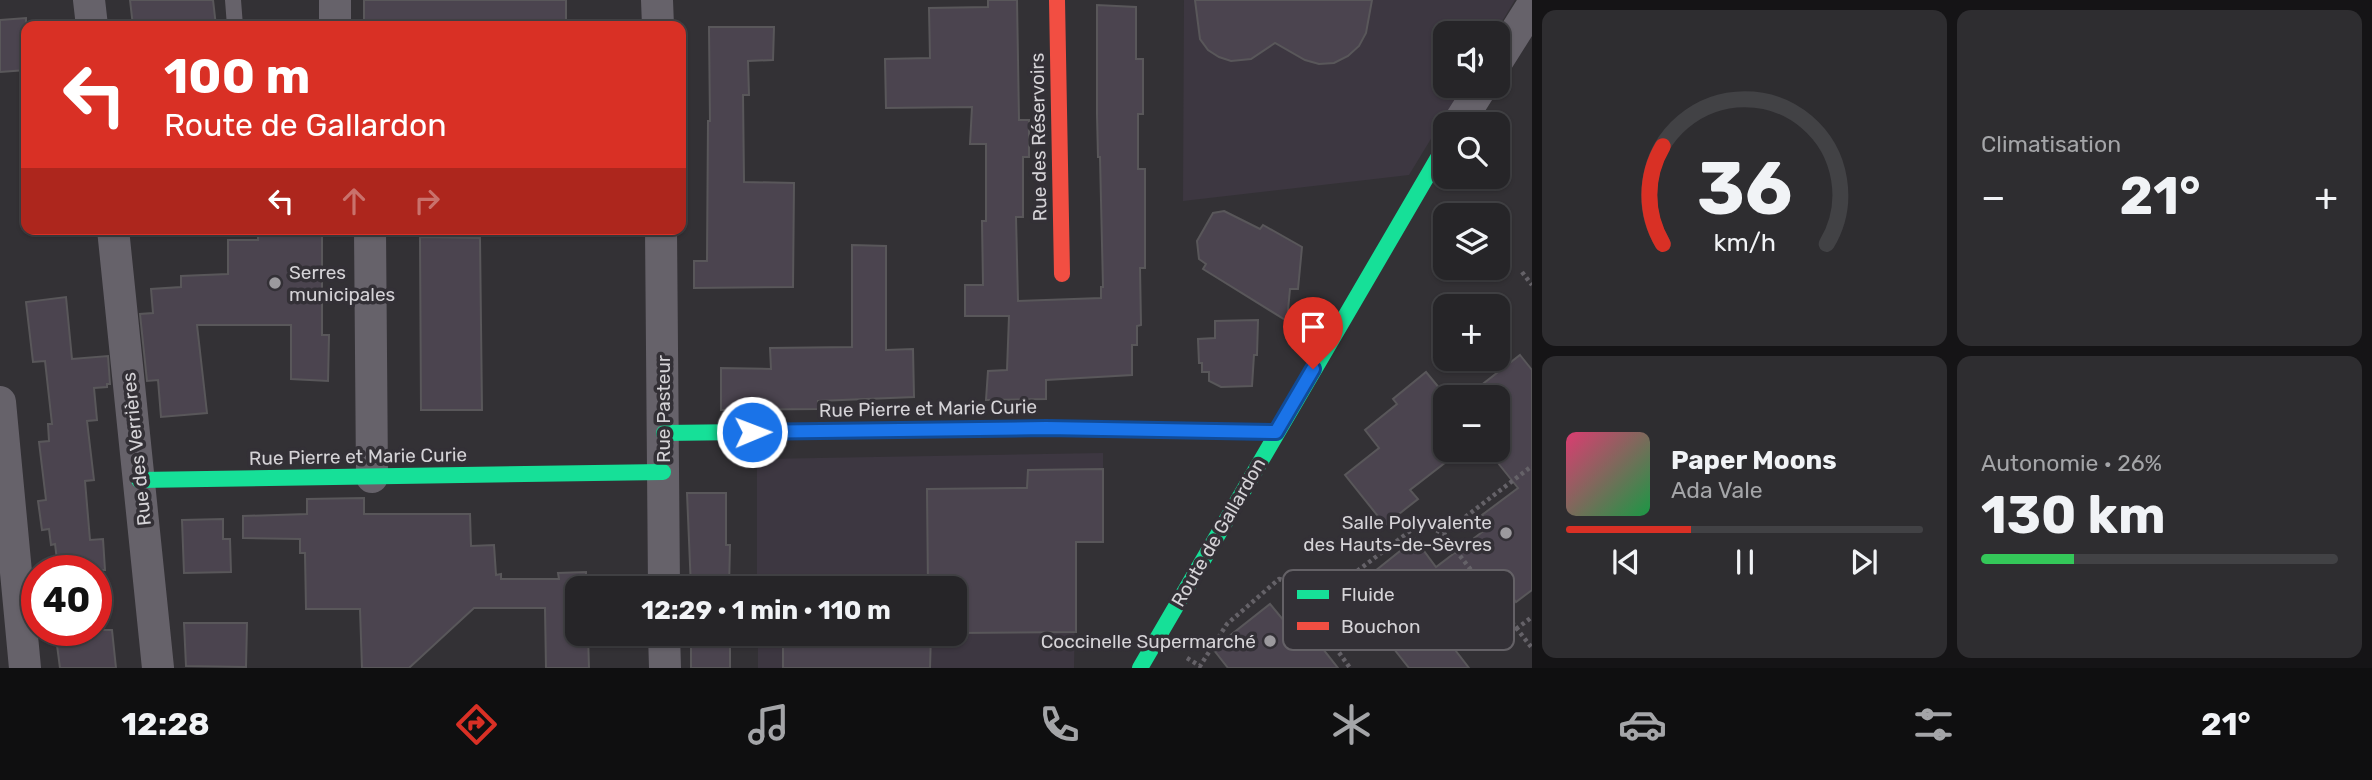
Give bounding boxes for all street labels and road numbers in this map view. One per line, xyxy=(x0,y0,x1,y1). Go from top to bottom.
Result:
street label: Rue des Réservoirs xyxy=(1026,53,1051,221)
street label: Rue Pasteur xyxy=(652,354,675,463)
street label: Rue des Verrières xyxy=(117,371,156,527)
street label: Rue Pierre et Marie Curie xyxy=(819,395,1037,422)
street label: Rue Pierre et Marie Curie xyxy=(249,443,467,470)
street label: Route de Gallardon xyxy=(1167,454,1270,611)

